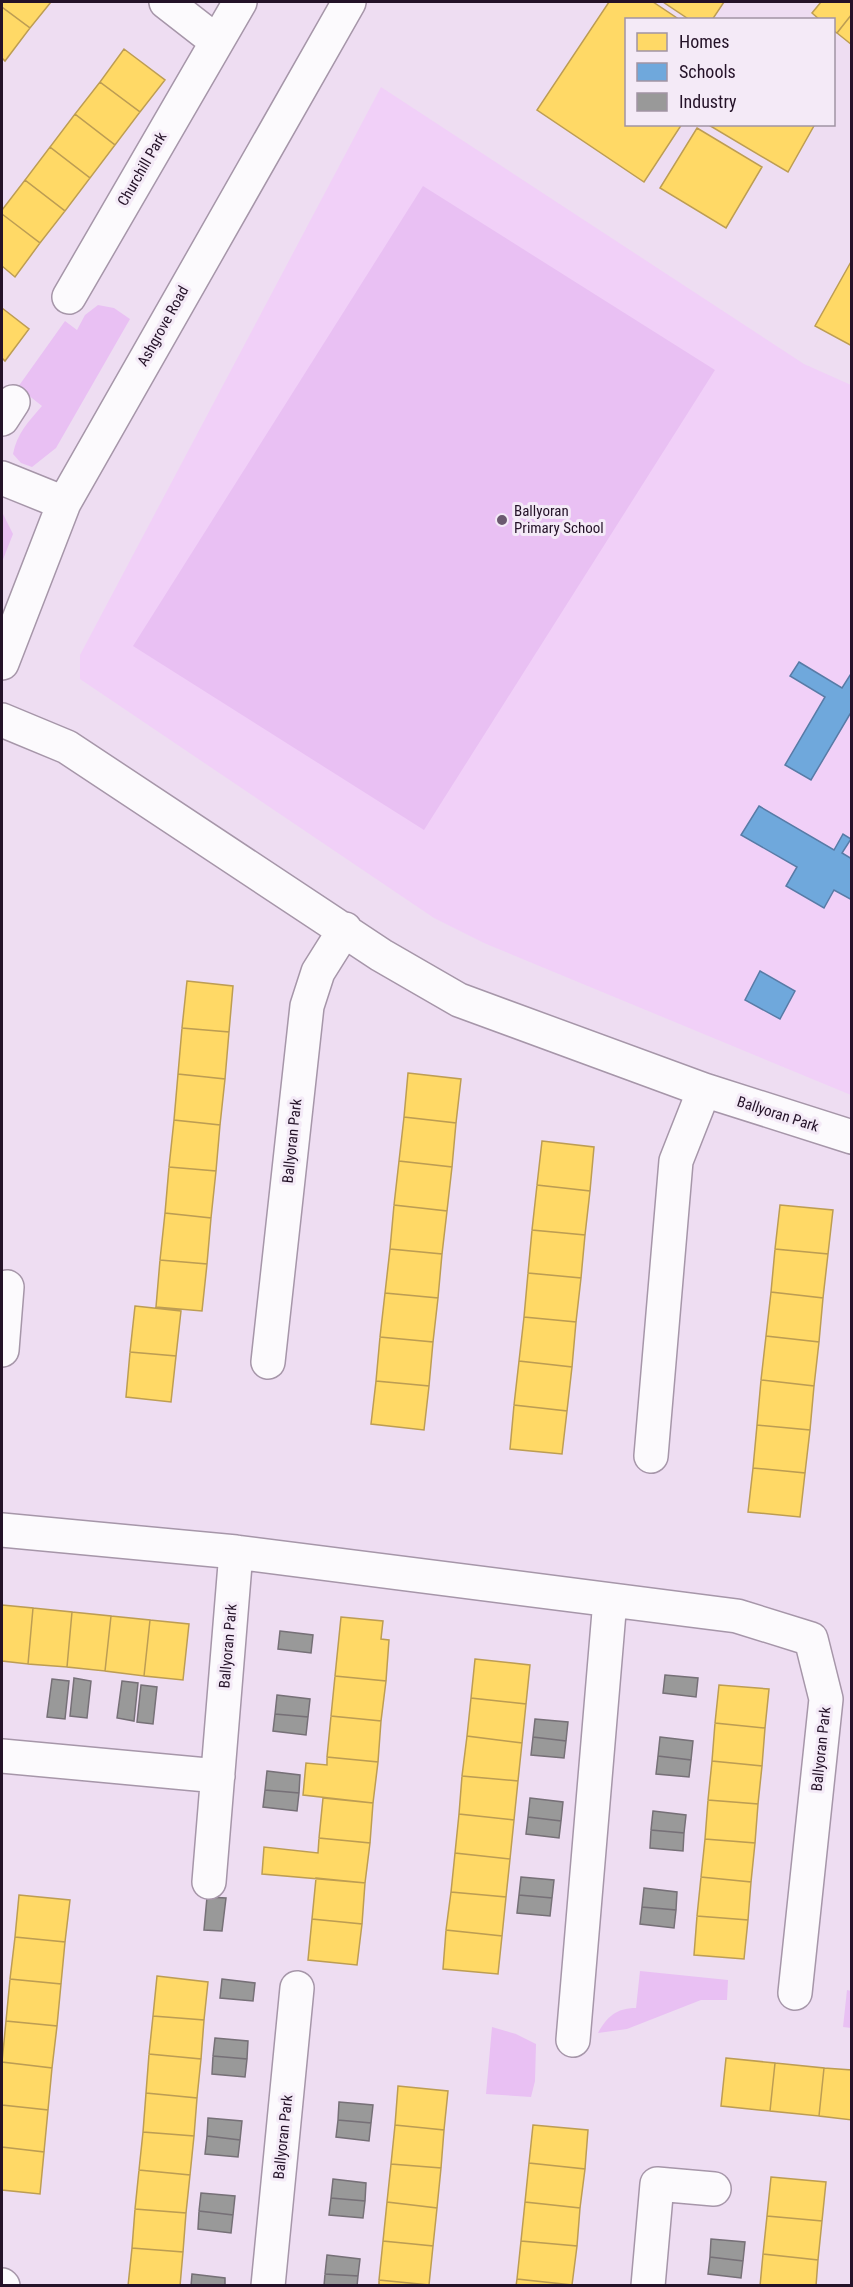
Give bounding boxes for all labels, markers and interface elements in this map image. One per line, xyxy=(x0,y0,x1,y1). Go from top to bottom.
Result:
legend xyxy=(625,18,835,126)
text: Homes xyxy=(679,31,729,52)
text: Schools xyxy=(679,61,736,82)
text: Industry xyxy=(679,91,737,112)
street label: Churchill Park xyxy=(114,129,170,209)
street label: Ashgrove Road xyxy=(134,283,192,369)
place label: Ballyoran Primary School xyxy=(514,502,604,537)
marker: Ballyoran Primary School xyxy=(495,513,509,527)
street label: Ballyoran Park xyxy=(735,1092,821,1136)
street label: Ballyoran Park xyxy=(279,1098,305,1184)
street label: Ballyoran Park xyxy=(215,1603,241,1689)
street label: Ballyoran Park xyxy=(808,1706,834,1792)
street label: Ballyoran Park xyxy=(270,2094,296,2180)

